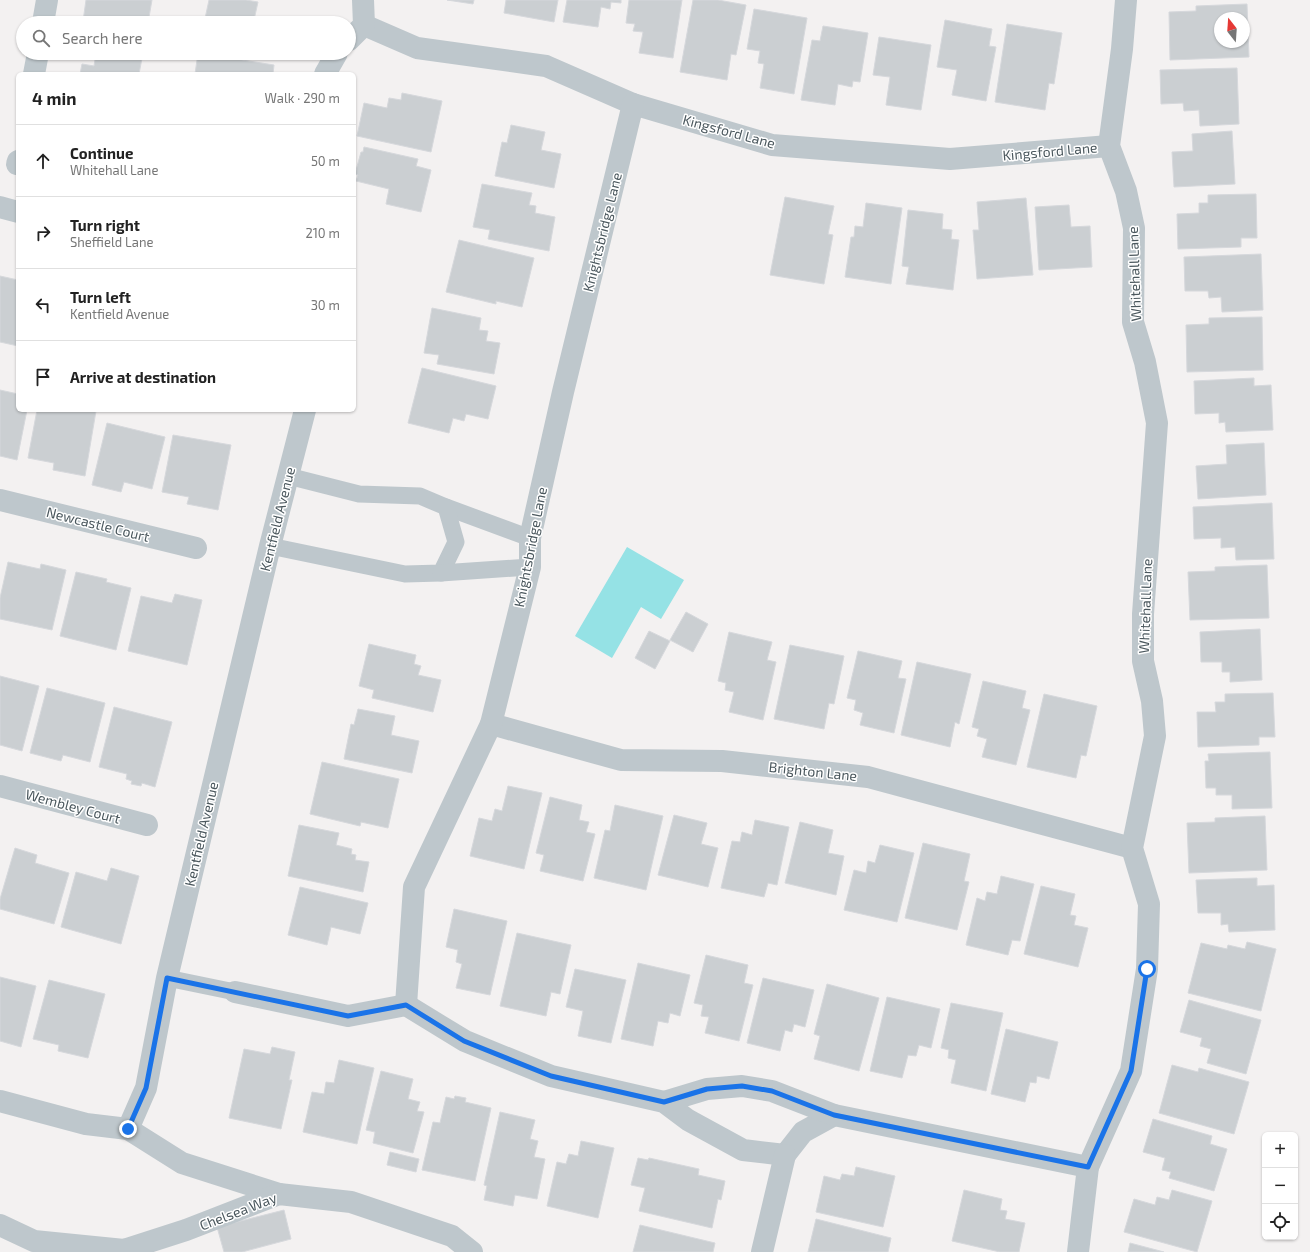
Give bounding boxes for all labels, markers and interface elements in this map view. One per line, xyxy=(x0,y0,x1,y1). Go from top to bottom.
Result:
north arrow xyxy=(1214,12,1250,48)
search box xyxy=(16,16,356,60)
icon: search xyxy=(30,27,52,49)
text: Search here xyxy=(62,29,143,47)
text: 4 min xyxy=(32,88,76,108)
text: Walk · 290 m xyxy=(265,90,340,106)
street label: Kingsford Lane xyxy=(681,110,777,152)
street label: Kingsford Lane xyxy=(1002,138,1098,164)
text: Continue xyxy=(70,144,133,162)
icon: ahead xyxy=(32,150,54,172)
text: 50 m xyxy=(311,153,340,169)
text: Whitehall Lane xyxy=(70,162,158,178)
street label: Knightsbridge Lane xyxy=(579,171,625,293)
text: Turn right xyxy=(70,216,140,234)
icon: right xyxy=(32,222,54,244)
text: 210 m xyxy=(305,225,340,241)
street label: Whitehall Lane xyxy=(1124,226,1144,322)
text: Sheffield Lane xyxy=(70,234,153,250)
text: Turn left xyxy=(70,288,131,306)
icon: left xyxy=(32,294,54,316)
text: 30 m xyxy=(311,297,340,313)
text: Kentfield Avenue xyxy=(70,306,169,322)
icon: arrive xyxy=(32,366,54,388)
text: Arrive at destination xyxy=(70,368,216,386)
street label: Kentfield Avenue xyxy=(256,465,298,573)
street label: Knightsbridge Lane xyxy=(510,485,550,609)
street label: Newcastle Court xyxy=(45,503,151,545)
street label: Whitehall Lane xyxy=(1135,558,1155,654)
street label: Brighton Lane xyxy=(768,758,858,784)
street label: Kentfield Avenue xyxy=(181,780,221,888)
street label: Wembley Court xyxy=(24,785,122,827)
route start xyxy=(1138,960,1156,978)
route end xyxy=(119,1120,137,1138)
map controls xyxy=(1262,1132,1298,1240)
button: + xyxy=(1262,1132,1298,1168)
button: − xyxy=(1262,1168,1298,1204)
street label: Chelsea Way xyxy=(197,1188,280,1233)
button: locate xyxy=(1262,1204,1298,1240)

